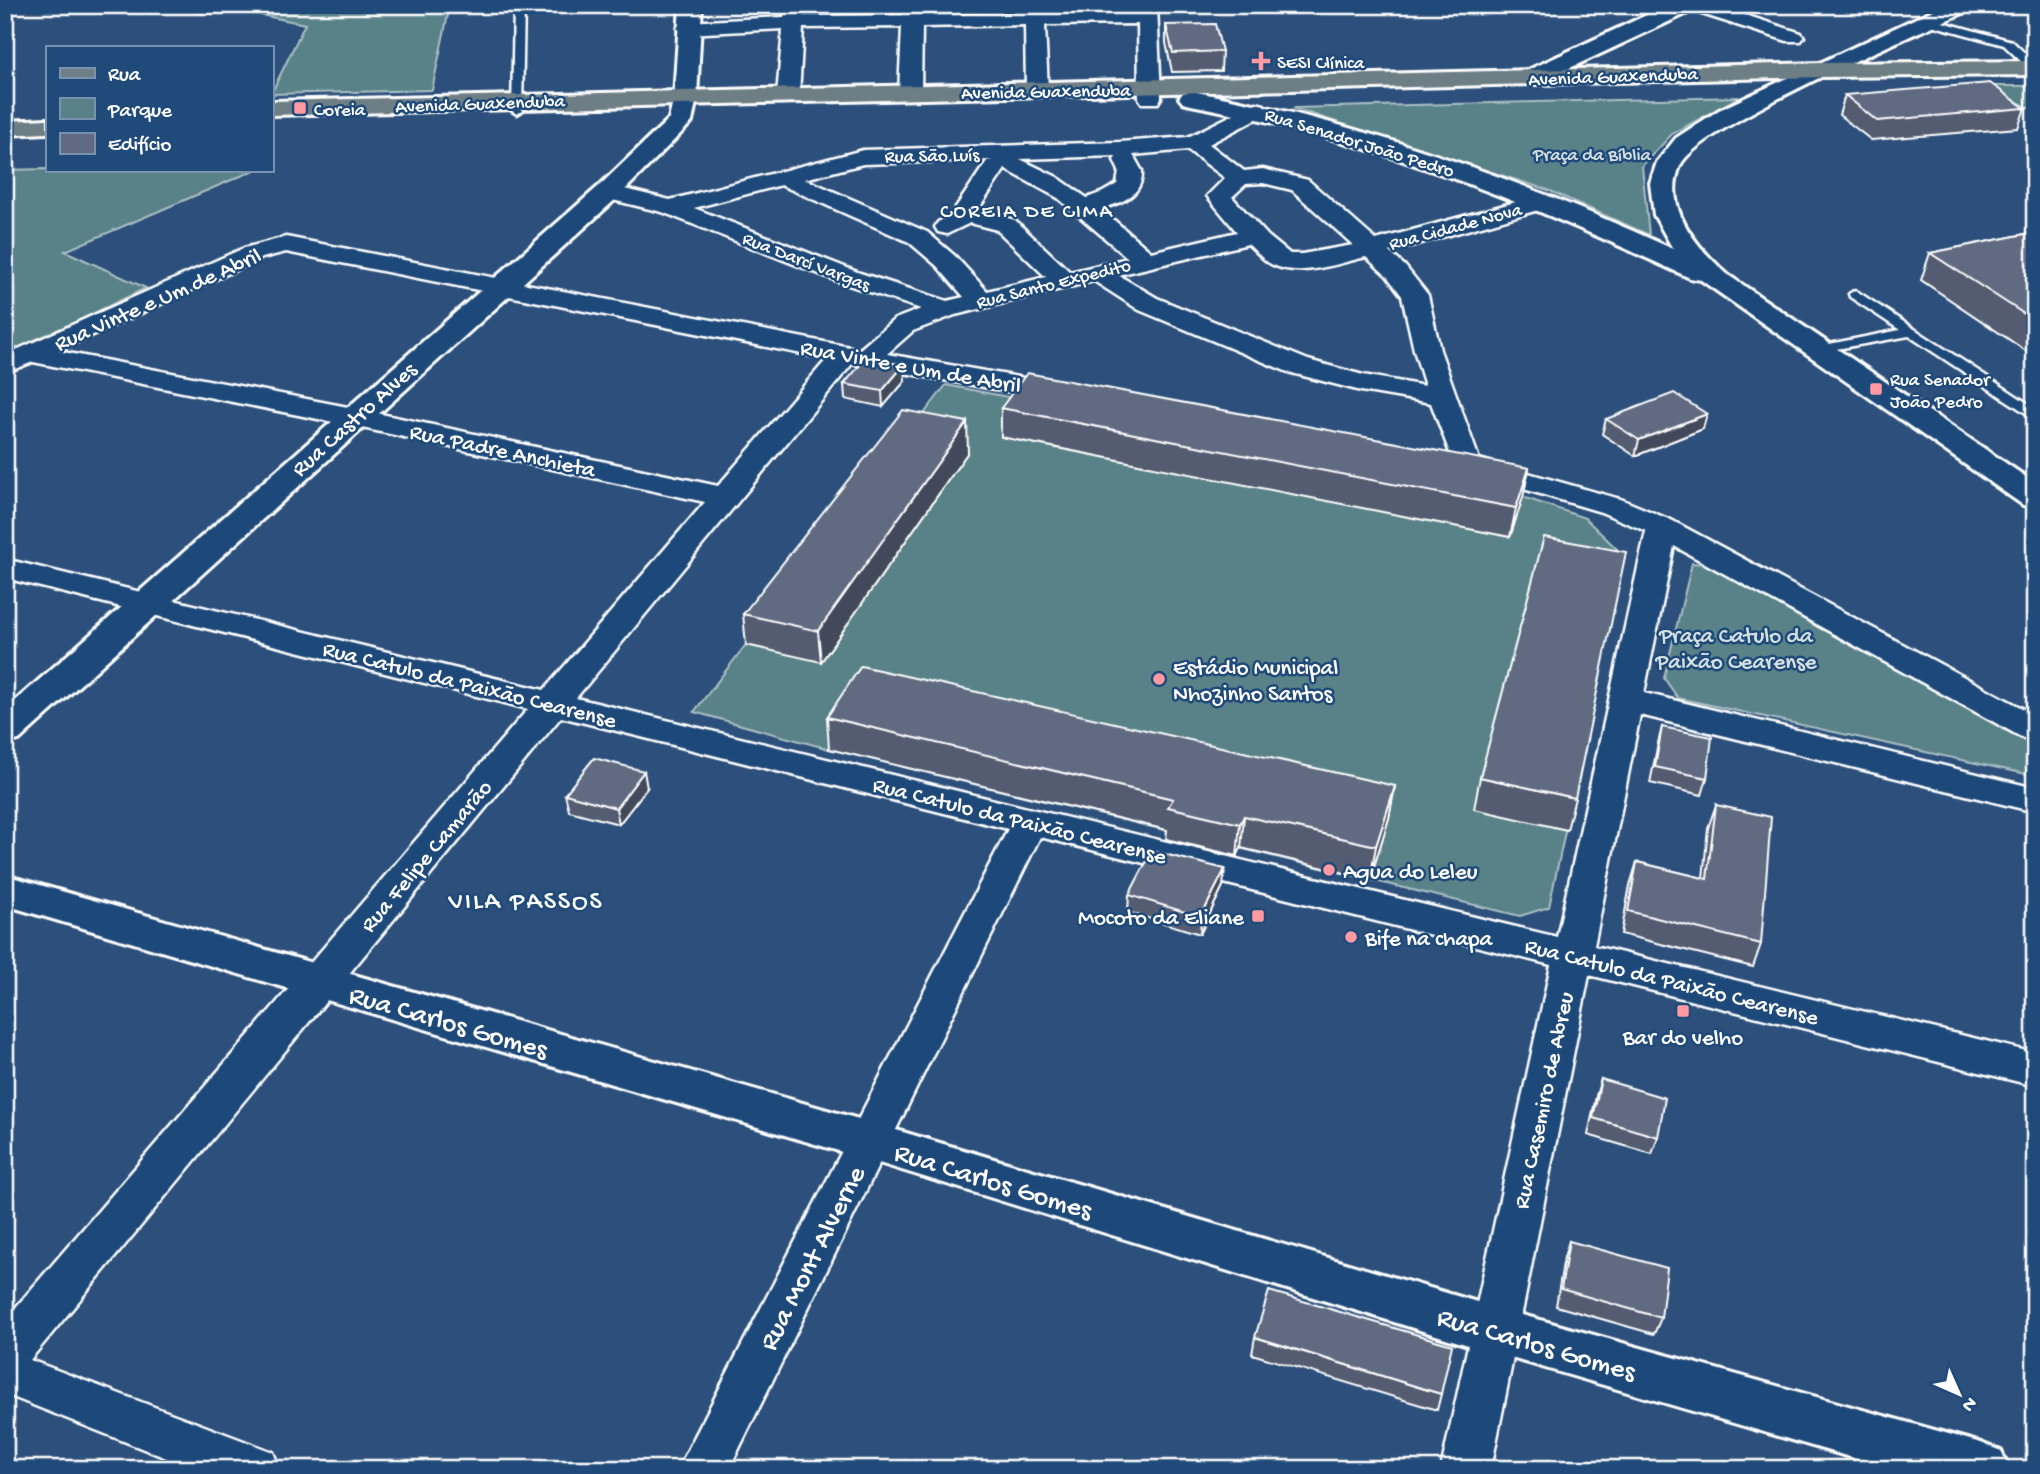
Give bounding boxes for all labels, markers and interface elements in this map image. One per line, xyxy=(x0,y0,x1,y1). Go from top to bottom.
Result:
legend xyxy=(46,46,273,172)
marker: SESI Clínica xyxy=(1251,51,1271,71)
place label: SESI Clínica xyxy=(1277,53,1366,76)
text: Rua xyxy=(108,64,142,89)
street label: Avenida Guaxenduba xyxy=(1528,64,1700,93)
street label: Avenida Guaxenduba xyxy=(961,80,1133,106)
street label: Avenida Guaxenduba xyxy=(395,91,567,120)
text: Parque xyxy=(107,100,173,125)
marker: Coreia xyxy=(292,100,308,116)
place label: Coreia xyxy=(314,100,367,123)
street label: Rua Senador João Pedro xyxy=(1261,105,1457,184)
text: Edifício xyxy=(108,134,172,159)
street label: Rua São Luís xyxy=(885,145,981,170)
park label: Praça da Bíblia xyxy=(1532,145,1653,168)
street label: Rua Cidade Nova xyxy=(1387,199,1526,257)
district label: COREIA DE CIMA xyxy=(940,201,1114,226)
street label: Rua Darcí Vargas xyxy=(739,228,874,299)
street label: Rua Vinte e Um de Abril xyxy=(51,243,266,359)
street label: Rua Santo Expedito xyxy=(974,255,1134,316)
street label: Rua Vinte e Um de Abril xyxy=(798,336,1023,401)
street label: Rua Castro Alves xyxy=(287,357,424,484)
place label: Rua Senador João Pedro xyxy=(1890,370,1992,415)
marker: Rua Senador João Pedro xyxy=(1868,381,1884,397)
street label: Rua Padre Anchieta xyxy=(407,420,599,486)
park label: Praça Catulo da Paixão Cearense xyxy=(1654,624,1818,677)
street label: Rua Catulo da Paixão Cearense xyxy=(320,637,620,736)
place label: Estádio Municipal Nhozinho Santos xyxy=(1173,656,1338,709)
marker: Estádio Municipal Nhozinho Santos xyxy=(1151,671,1167,687)
street label: Rua Catulo da Paixão Cearense xyxy=(870,773,1170,872)
street label: Rua Felipe Camarão xyxy=(356,776,499,939)
place label: Agua do Leleu xyxy=(1343,860,1478,887)
marker: Agua do Leleu xyxy=(1321,862,1337,878)
district label: VILA PASSOS xyxy=(447,888,604,919)
place label: Mocoto da Eliane xyxy=(1078,906,1245,933)
marker: Mocoto da Eliane xyxy=(1250,908,1266,924)
place label: Bife na chapa xyxy=(1364,927,1494,954)
marker: Bife na chapa xyxy=(1343,929,1359,945)
street label: Rua Catulo da Paixão Cearense xyxy=(1522,934,1822,1033)
street label: Rua Carlos Gomes xyxy=(345,980,552,1069)
street label: Rua Casemiro de Abreu xyxy=(1509,990,1582,1212)
marker: Bar do velho xyxy=(1675,1003,1691,1019)
place label: Bar do velho xyxy=(1622,1026,1743,1053)
street label: Rua Carlos Gomes xyxy=(890,1138,1096,1229)
street label: Rua Mont Alverne xyxy=(753,1161,875,1357)
street label: Rua Carlos Gomes xyxy=(1433,1302,1640,1391)
north arrow xyxy=(1924,1358,1994,1428)
text: N xyxy=(1956,1391,1981,1416)

